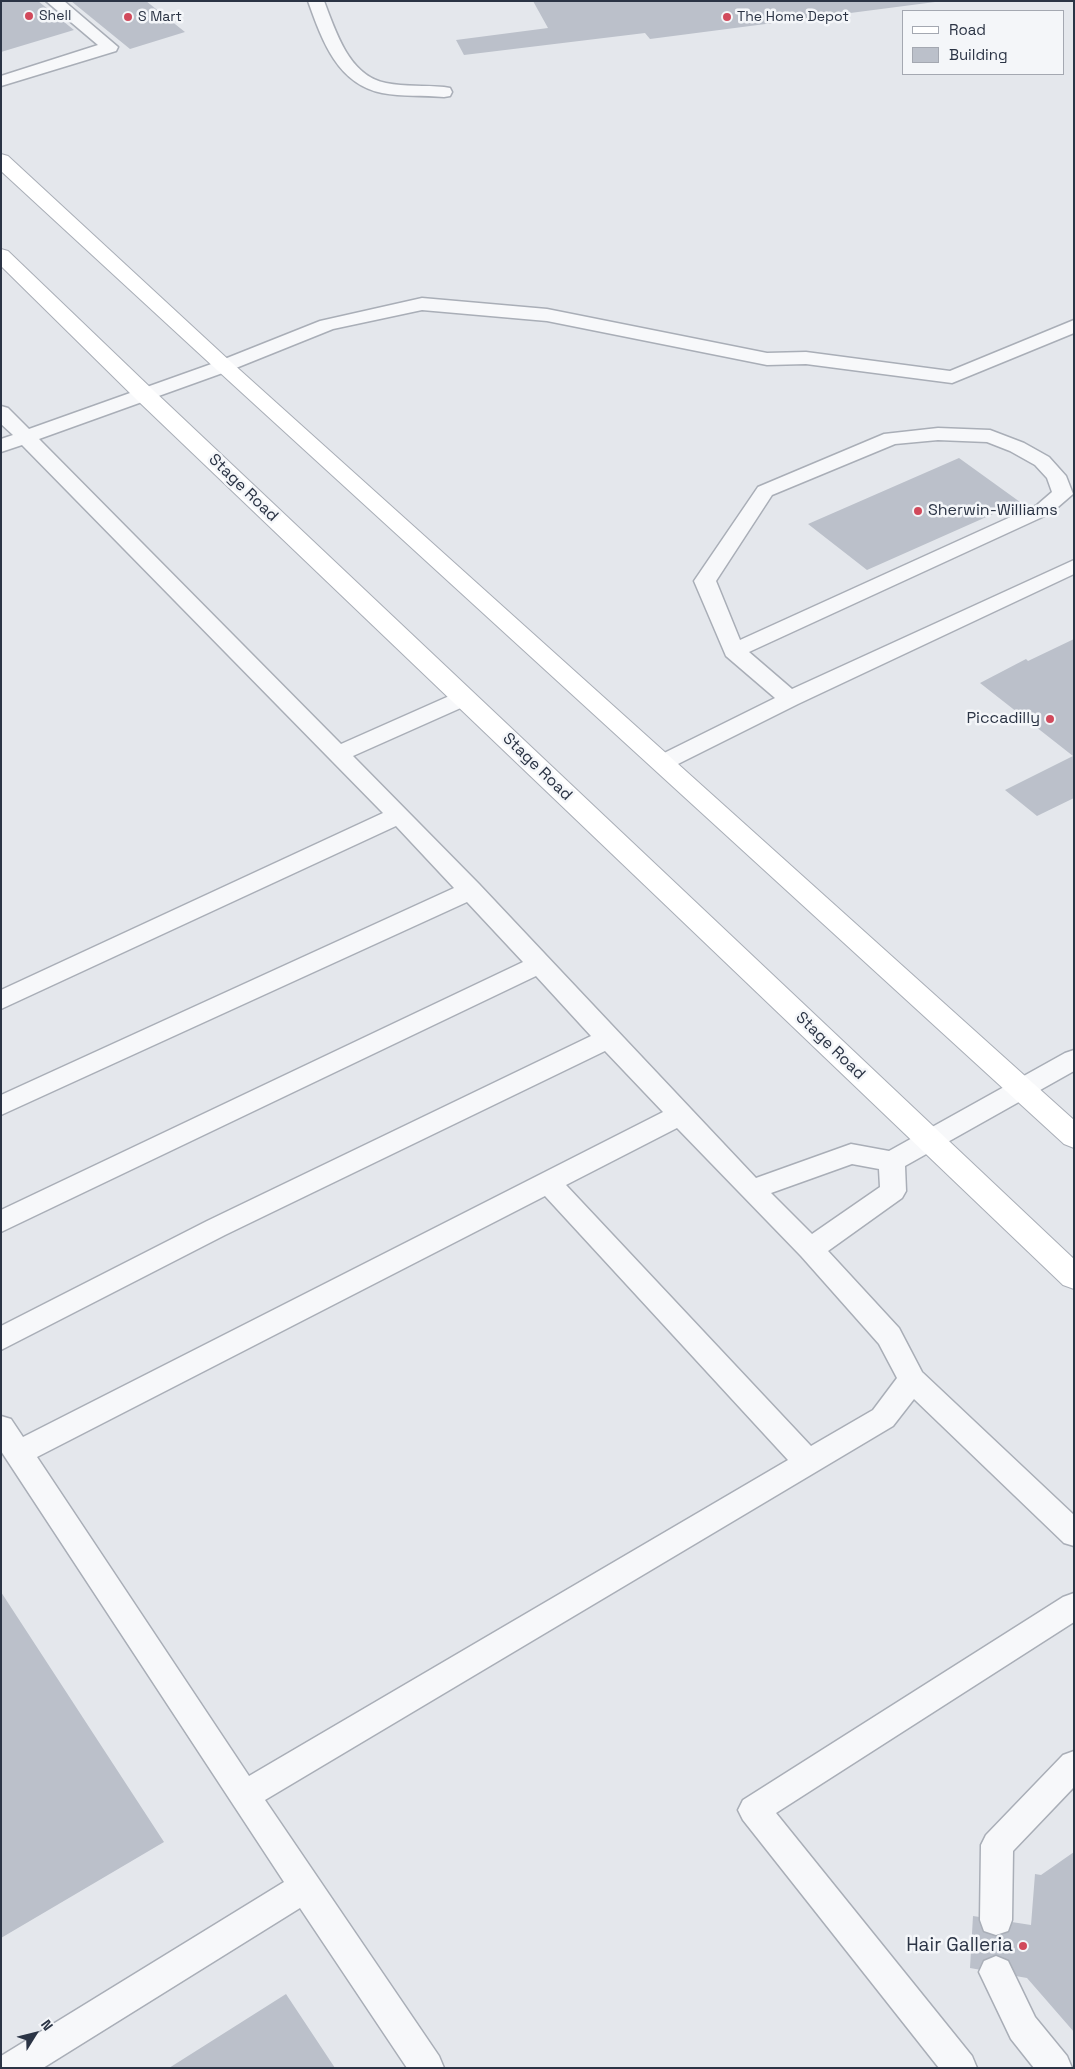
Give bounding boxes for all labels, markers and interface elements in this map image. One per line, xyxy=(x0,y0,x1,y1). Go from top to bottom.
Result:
place label: Shell xyxy=(39,8,71,24)
place label: S Mart xyxy=(138,9,182,25)
place label: The Home Depot xyxy=(737,9,849,25)
marker: Shell xyxy=(23,10,35,22)
legend xyxy=(902,10,1065,75)
marker: S Mart xyxy=(122,11,134,23)
marker: The Home Depot xyxy=(721,11,733,23)
text: Road xyxy=(949,20,986,39)
text: Building xyxy=(949,45,1008,64)
street label: Stage Road xyxy=(204,450,282,526)
place label: Sherwin-Williams xyxy=(928,501,1058,521)
marker: Sherwin-Williams xyxy=(912,505,924,517)
place label: Piccadilly xyxy=(966,709,1040,729)
marker: Piccadilly xyxy=(1044,713,1056,725)
street label: Stage Road xyxy=(498,729,576,805)
street label: Stage Road xyxy=(791,1008,869,1084)
place label: Hair Galleria xyxy=(906,1935,1013,1957)
marker: Hair Galleria xyxy=(1017,1940,1029,1952)
north arrow xyxy=(10,2009,60,2059)
text: N xyxy=(37,2016,57,2034)

